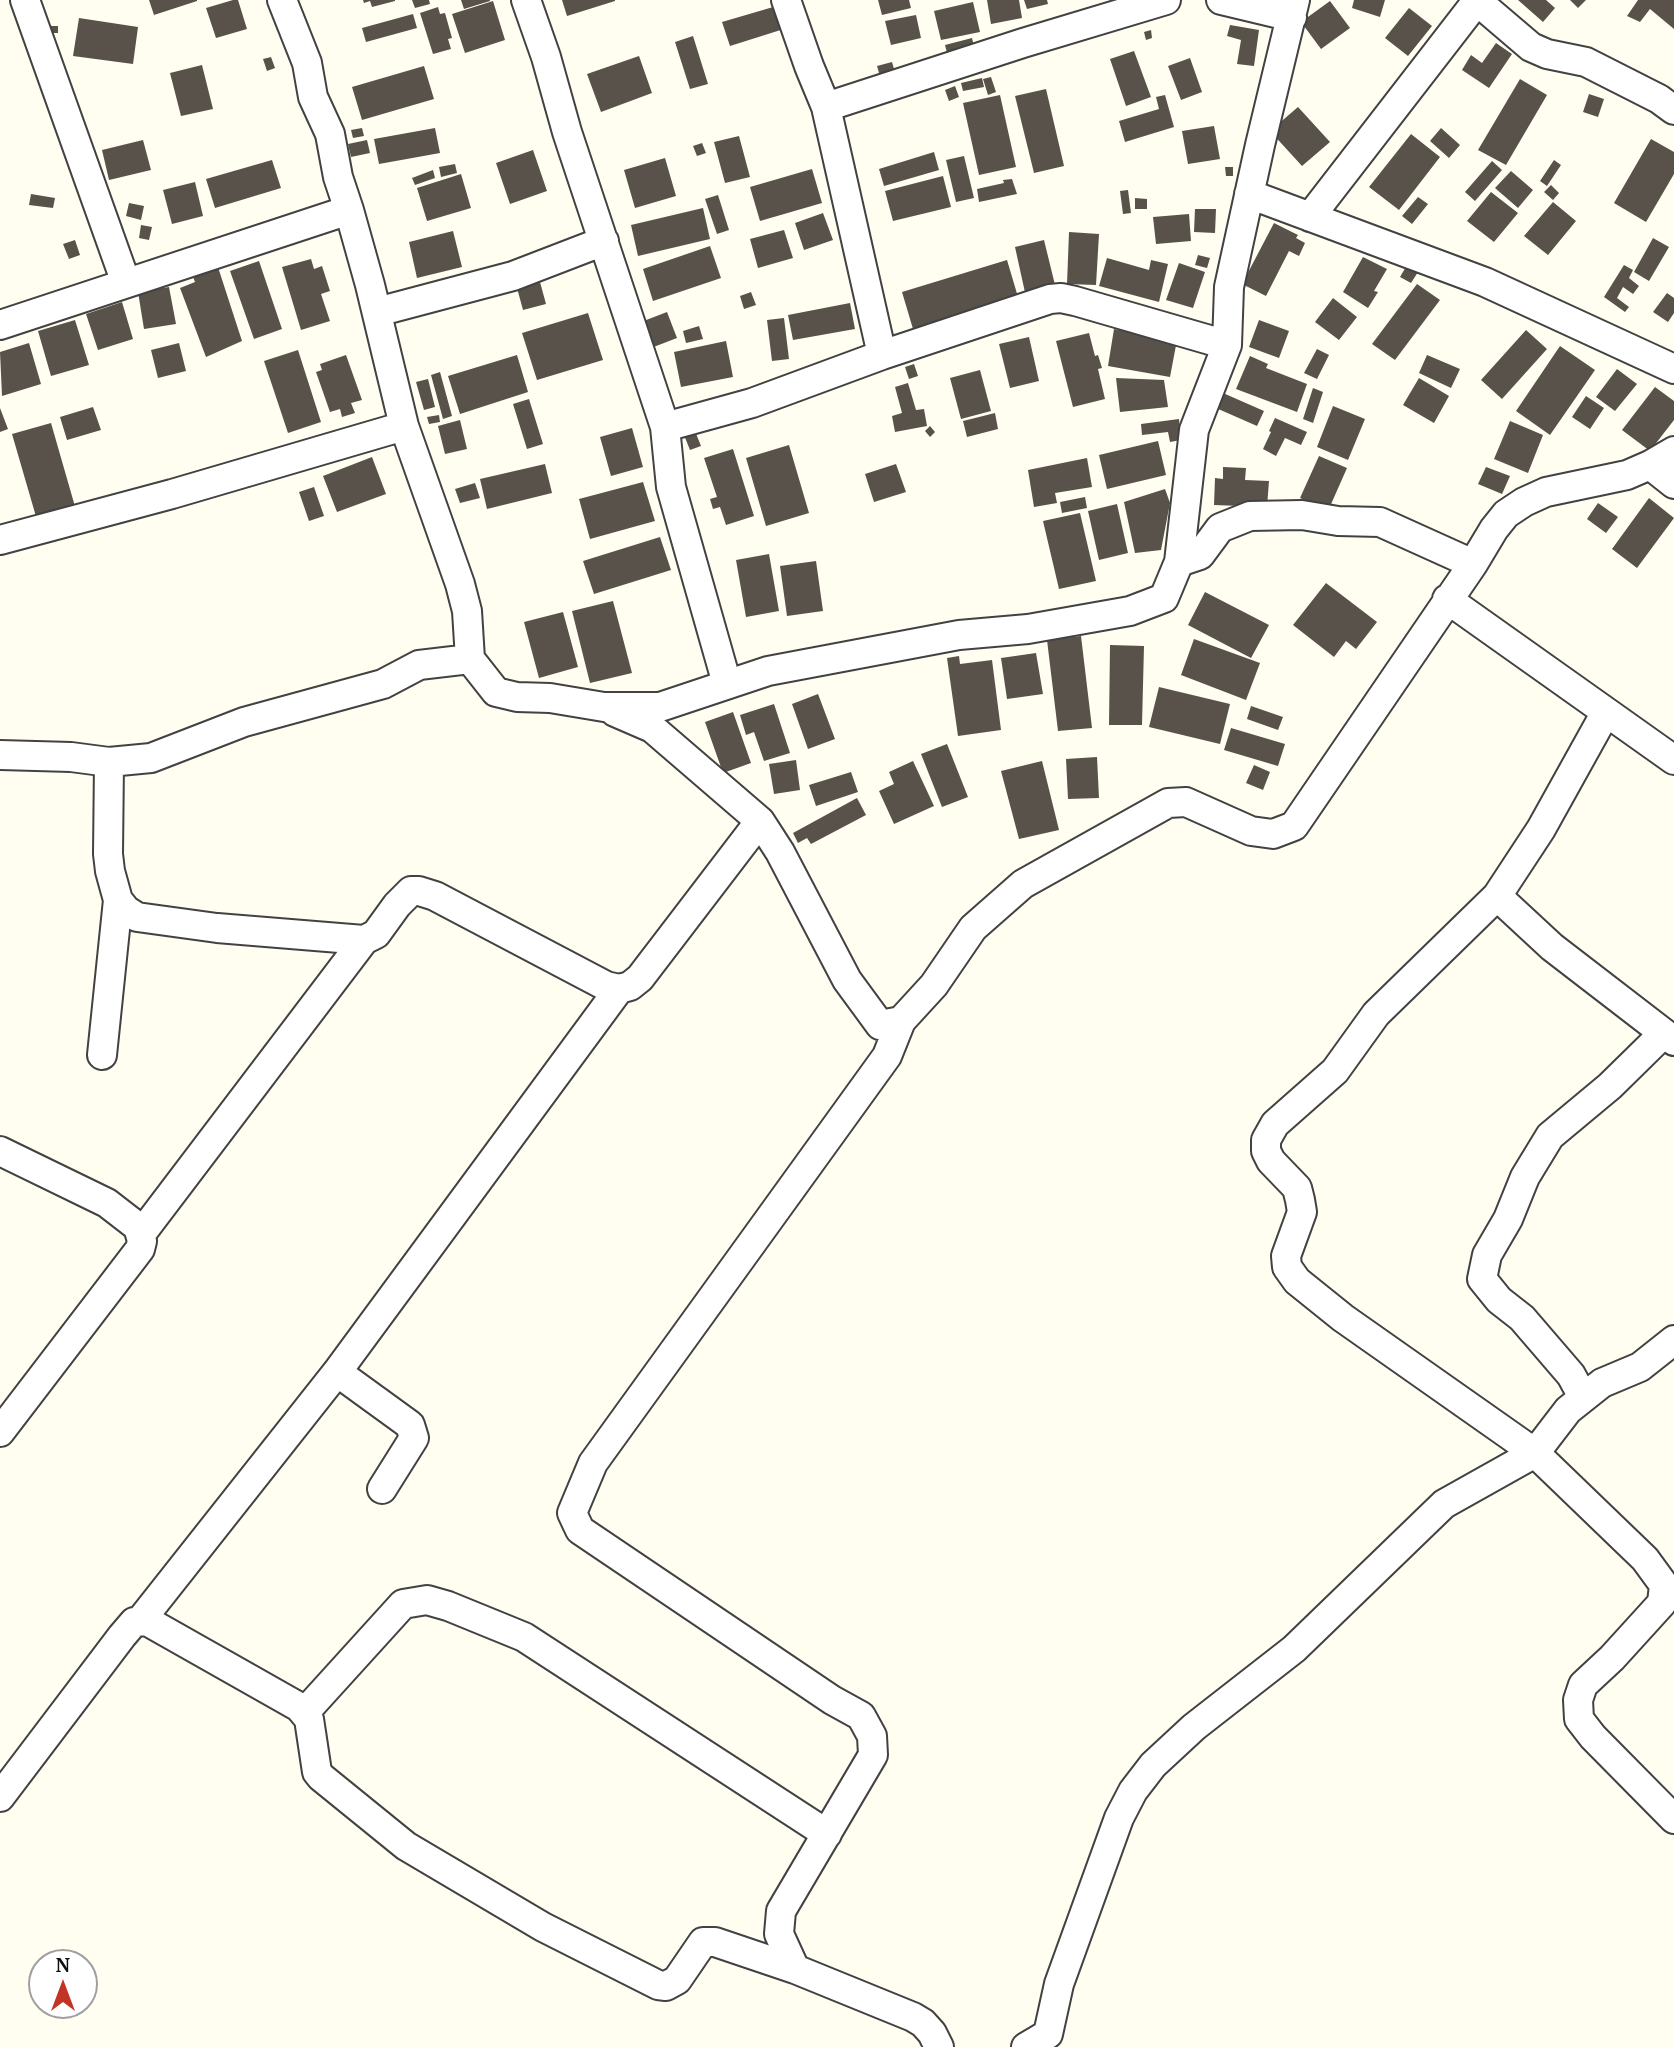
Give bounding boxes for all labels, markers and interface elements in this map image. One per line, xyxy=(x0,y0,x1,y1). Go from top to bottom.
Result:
north arrow xyxy=(28,1949,98,2019)
text: N xyxy=(56,1952,70,1977)

